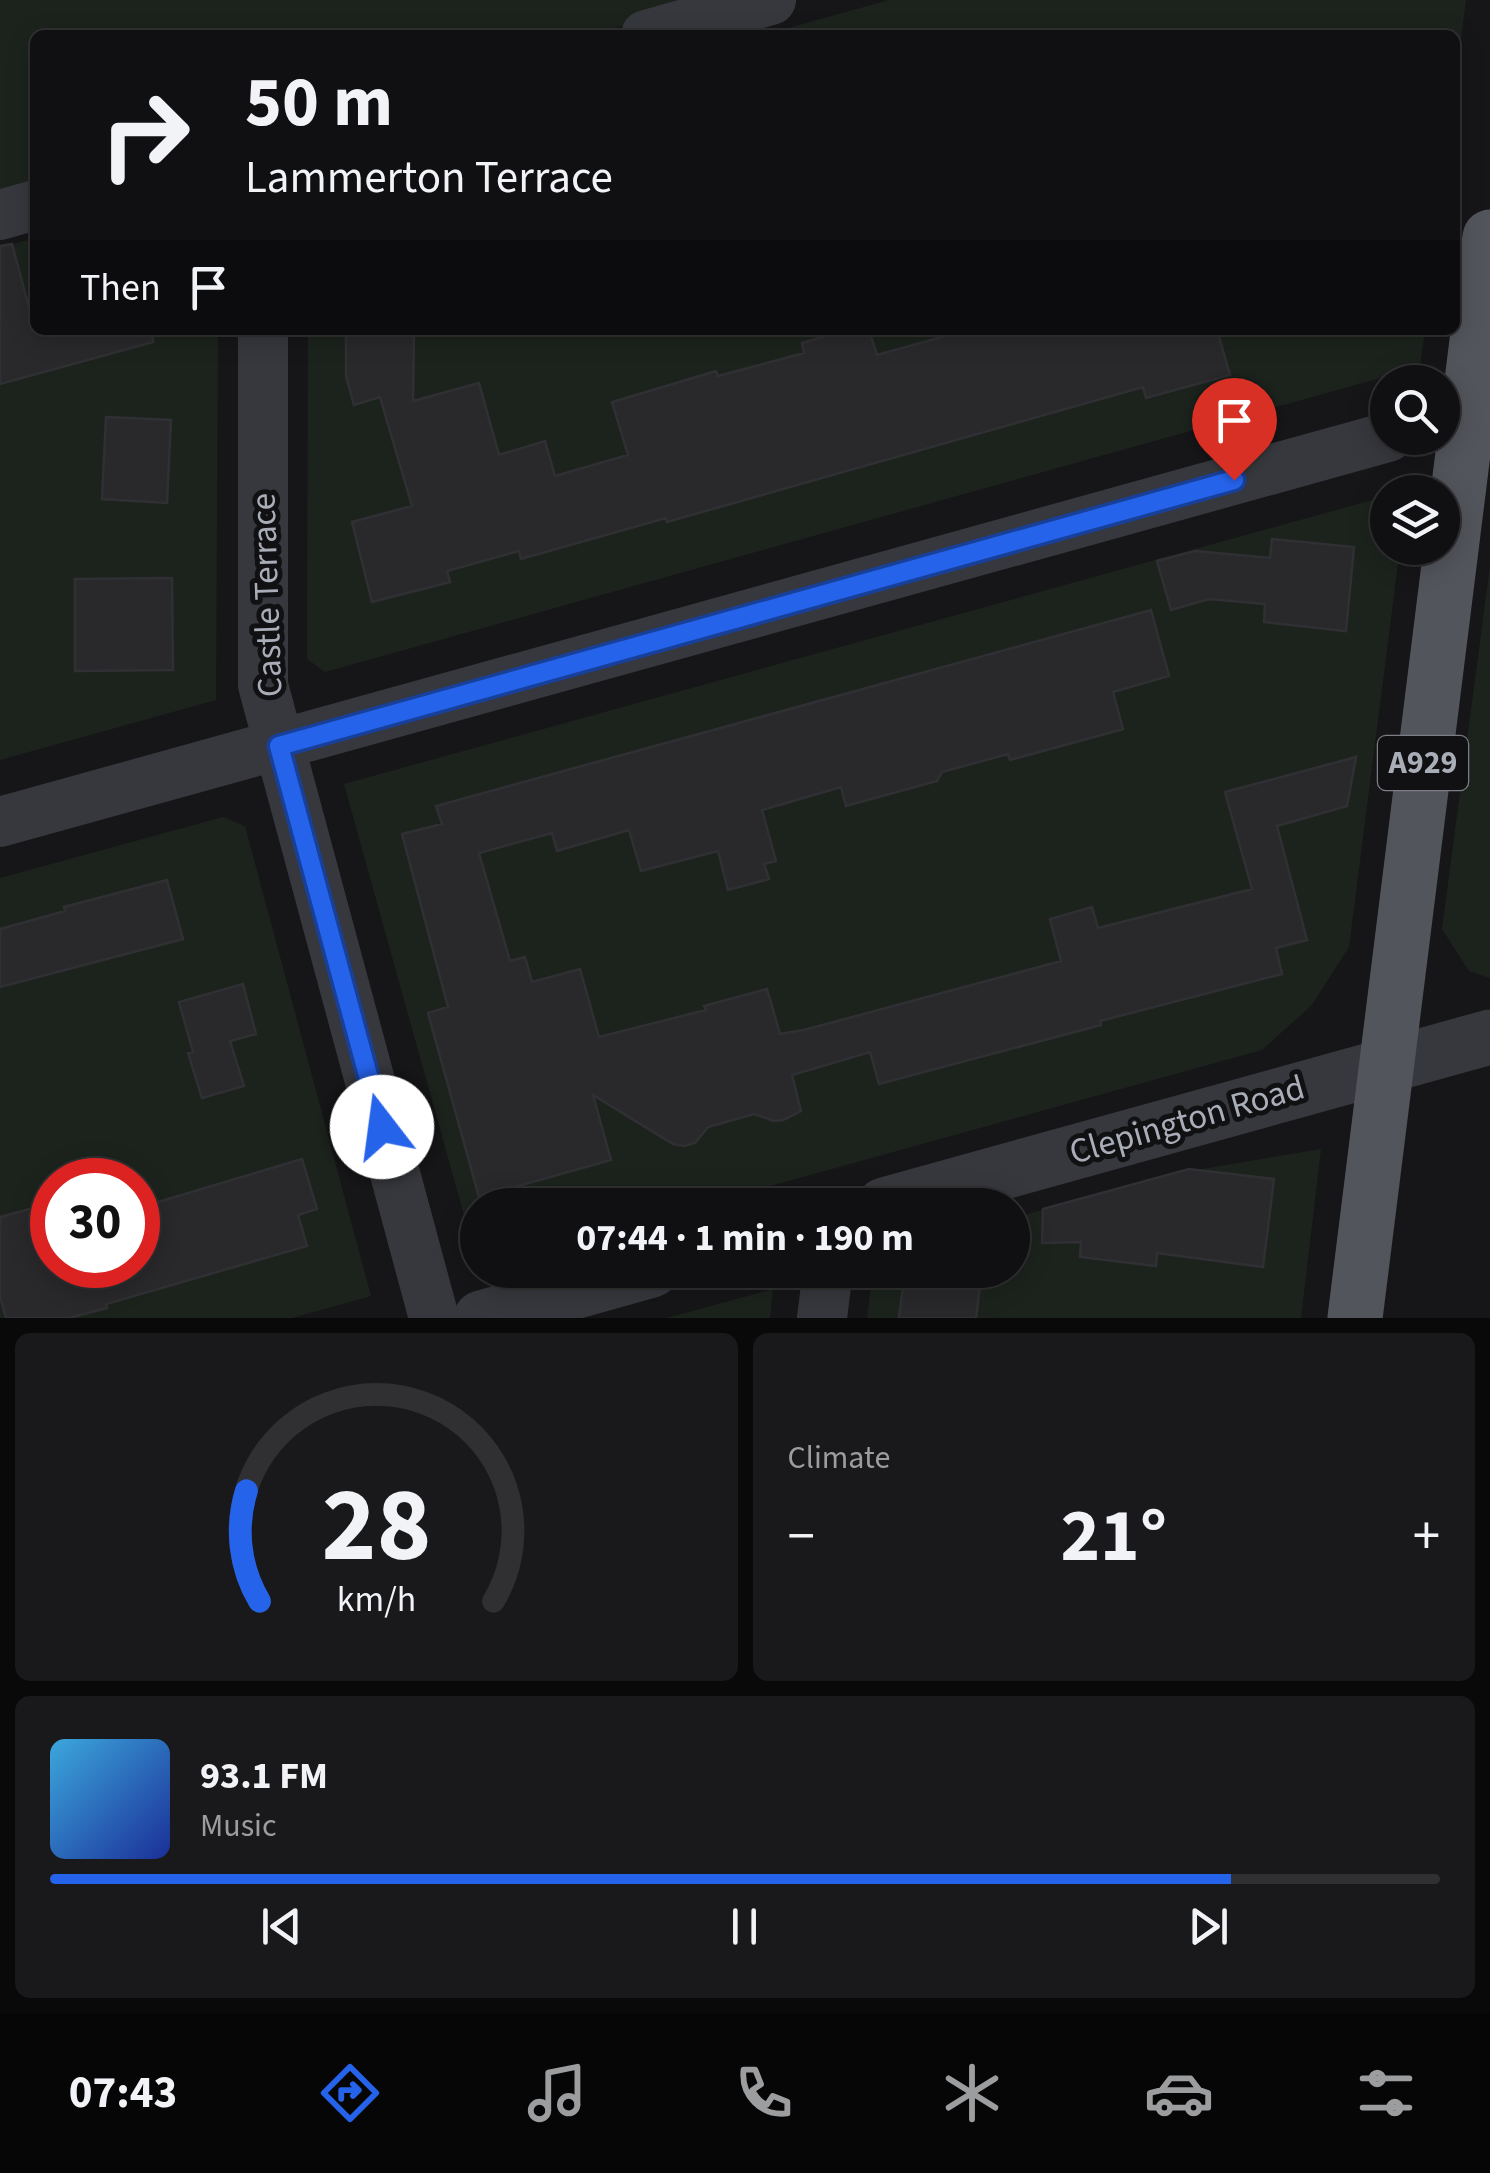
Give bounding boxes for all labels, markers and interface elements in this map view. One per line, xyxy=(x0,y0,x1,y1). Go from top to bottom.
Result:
text: 50 m xyxy=(245,53,393,153)
icon: right xyxy=(80,70,210,200)
text: Lammerton Terrace xyxy=(245,146,613,210)
icon: arrive xyxy=(181,260,236,315)
text: Then xyxy=(80,261,161,315)
map controls xyxy=(1370,365,1460,565)
button: search xyxy=(1370,365,1460,455)
pin xyxy=(1192,378,1277,481)
icon: arrive xyxy=(1207,393,1262,448)
button: layers xyxy=(1370,475,1460,565)
street label: Castle Terrace xyxy=(238,492,296,698)
road number: A929 xyxy=(1378,736,1468,790)
street label: Clepington Road xyxy=(1063,1063,1311,1177)
position arrow xyxy=(330,1075,434,1179)
speed limit sign: 30 xyxy=(30,1158,160,1288)
text: 07:44 · 1 min · 190 m xyxy=(576,1211,914,1265)
text: Climate xyxy=(788,1435,890,1481)
text: 28 xyxy=(321,1453,431,1601)
text: 21° xyxy=(1060,1483,1167,1590)
text: − xyxy=(788,1498,815,1576)
text: + xyxy=(1413,1498,1440,1576)
text: km/h xyxy=(337,1574,416,1625)
text: 93.1 FM xyxy=(200,1749,328,1803)
text: Music xyxy=(200,1803,277,1849)
icon: previous xyxy=(254,1899,309,1954)
icon: pause xyxy=(717,1899,772,1954)
icon: next xyxy=(1181,1899,1236,1954)
icon: directions xyxy=(315,2058,385,2128)
icon: music xyxy=(522,2058,592,2128)
icon: phone xyxy=(729,2058,799,2128)
icon: climate xyxy=(937,2058,1007,2128)
icon: car xyxy=(1144,2058,1214,2128)
icon: filters xyxy=(1351,2058,1421,2128)
text: 07:43 xyxy=(69,2061,177,2125)

